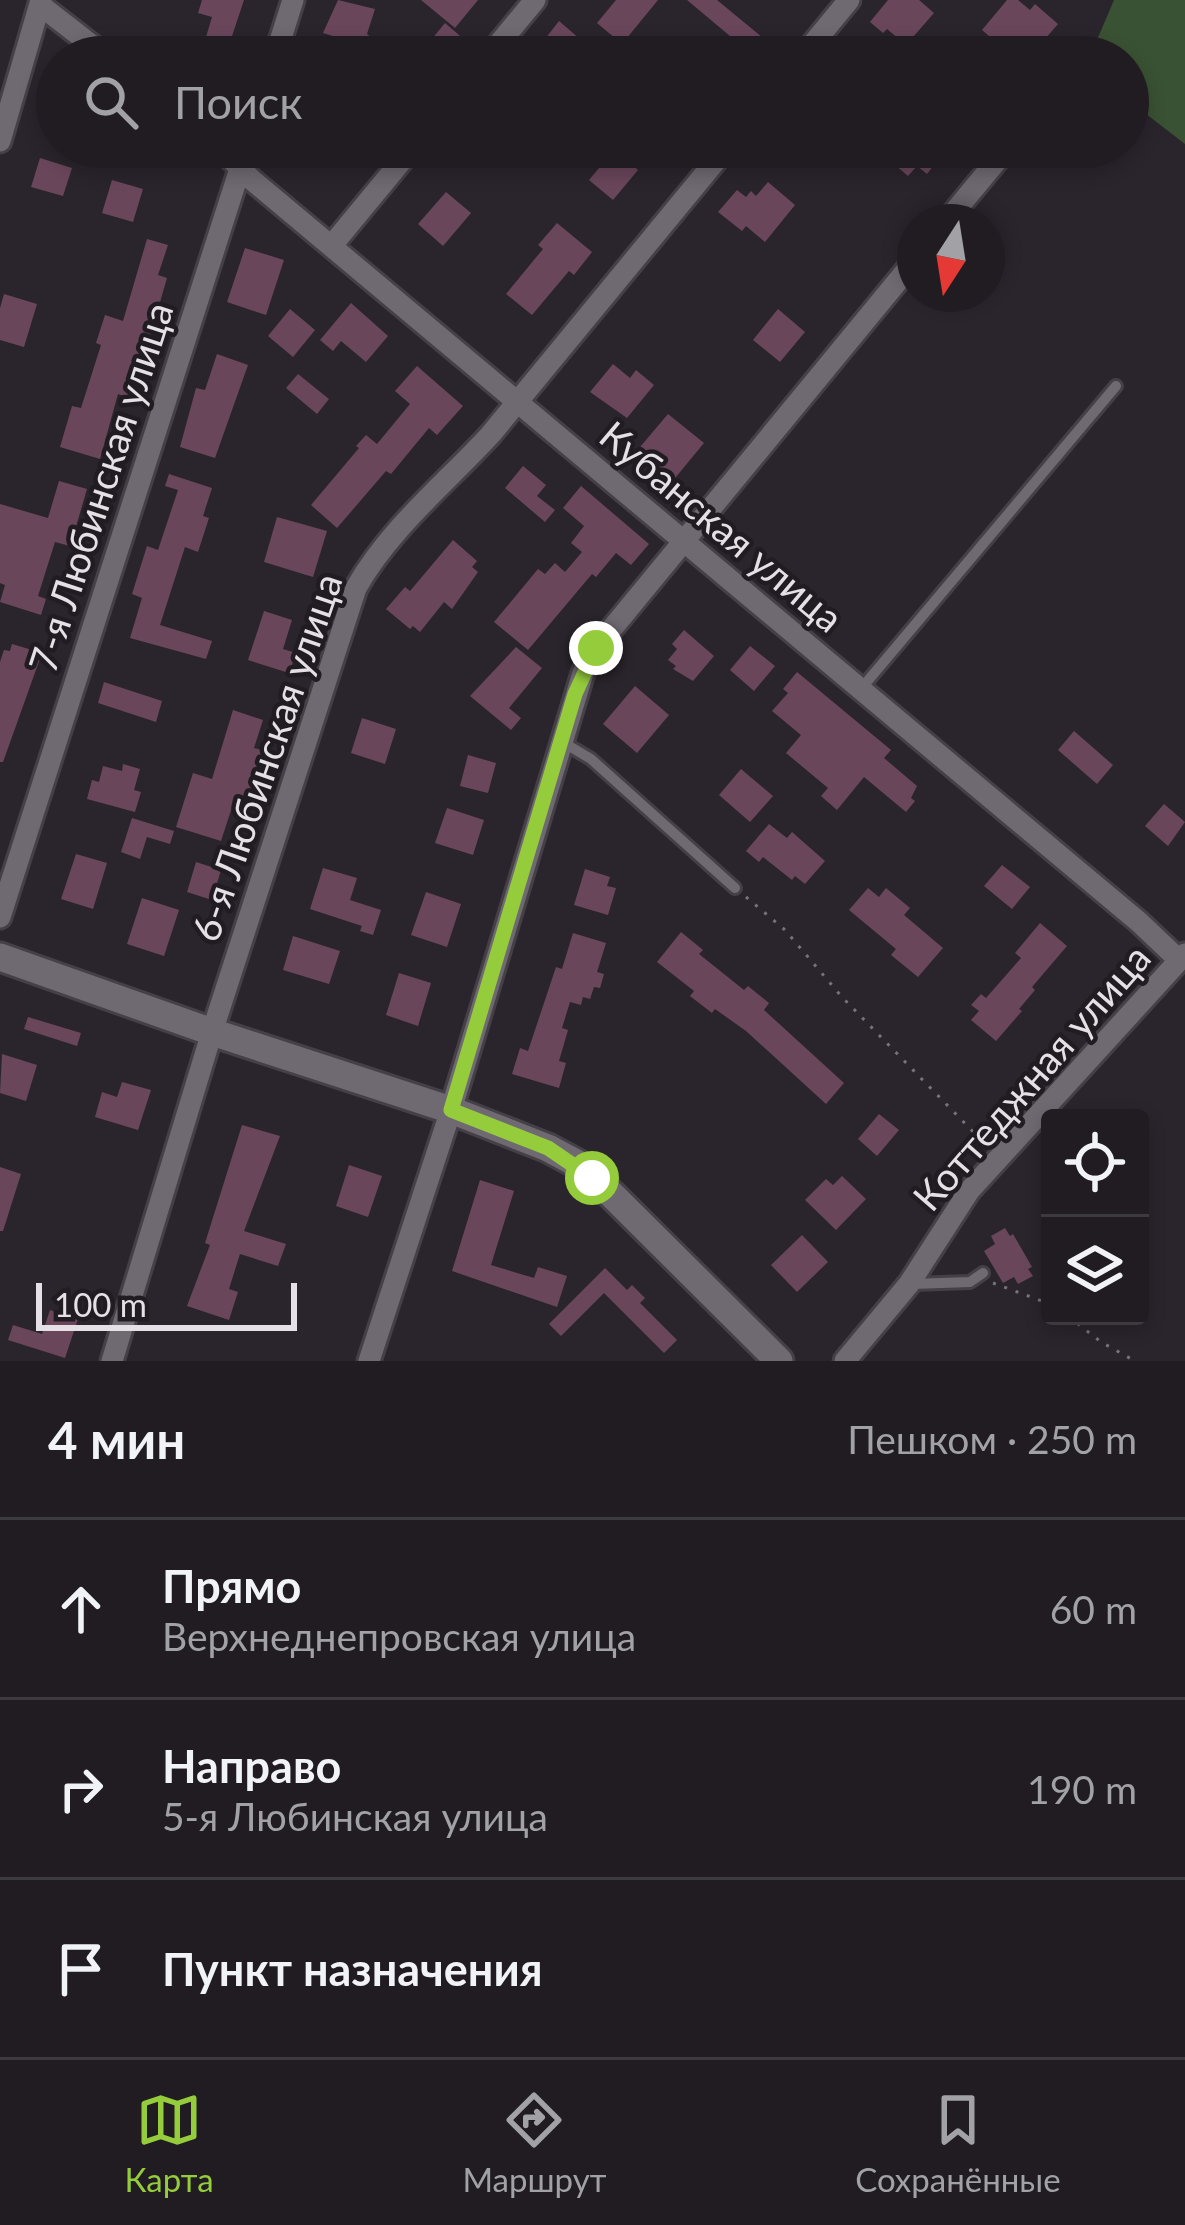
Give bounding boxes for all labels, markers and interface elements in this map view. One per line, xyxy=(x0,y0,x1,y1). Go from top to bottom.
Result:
search box xyxy=(36,36,1149,168)
icon: search xyxy=(78,69,144,135)
text: Поиск xyxy=(174,75,303,129)
north arrow xyxy=(897,204,1005,312)
street label: 7-я Любинская улица xyxy=(18,296,182,678)
street label: Кубанская улица xyxy=(591,411,853,641)
street label: 6-я Любинская улица xyxy=(181,567,351,947)
route end xyxy=(569,621,623,675)
street label: Коттеджная улица xyxy=(903,935,1159,1219)
map controls xyxy=(1041,1109,1149,1325)
button: locate xyxy=(1041,1109,1149,1217)
route start xyxy=(565,1151,619,1205)
button: layers xyxy=(1041,1217,1149,1325)
scale bar xyxy=(36,1277,297,1330)
text: 100 m xyxy=(54,1284,147,1324)
text: 4 мин xyxy=(48,1409,185,1470)
text: Пешком · 250 m xyxy=(847,1416,1137,1462)
text: Прямо xyxy=(162,1559,301,1613)
icon: ahead xyxy=(48,1576,114,1642)
text: 60 m xyxy=(1050,1586,1137,1632)
text: Верхнеднепровская улица xyxy=(162,1613,636,1659)
text: Направо xyxy=(162,1739,341,1793)
icon: right xyxy=(48,1756,114,1822)
text: 190 m xyxy=(1027,1766,1137,1812)
text: 5-я Любинская улица xyxy=(162,1793,548,1839)
icon: arrive xyxy=(48,1936,114,2002)
text: Пункт назначения xyxy=(162,1942,543,1996)
tab: Карта xyxy=(124,2087,214,2199)
tab: Маршрут xyxy=(462,2087,606,2199)
tab: Сохранённые xyxy=(855,2087,1061,2199)

